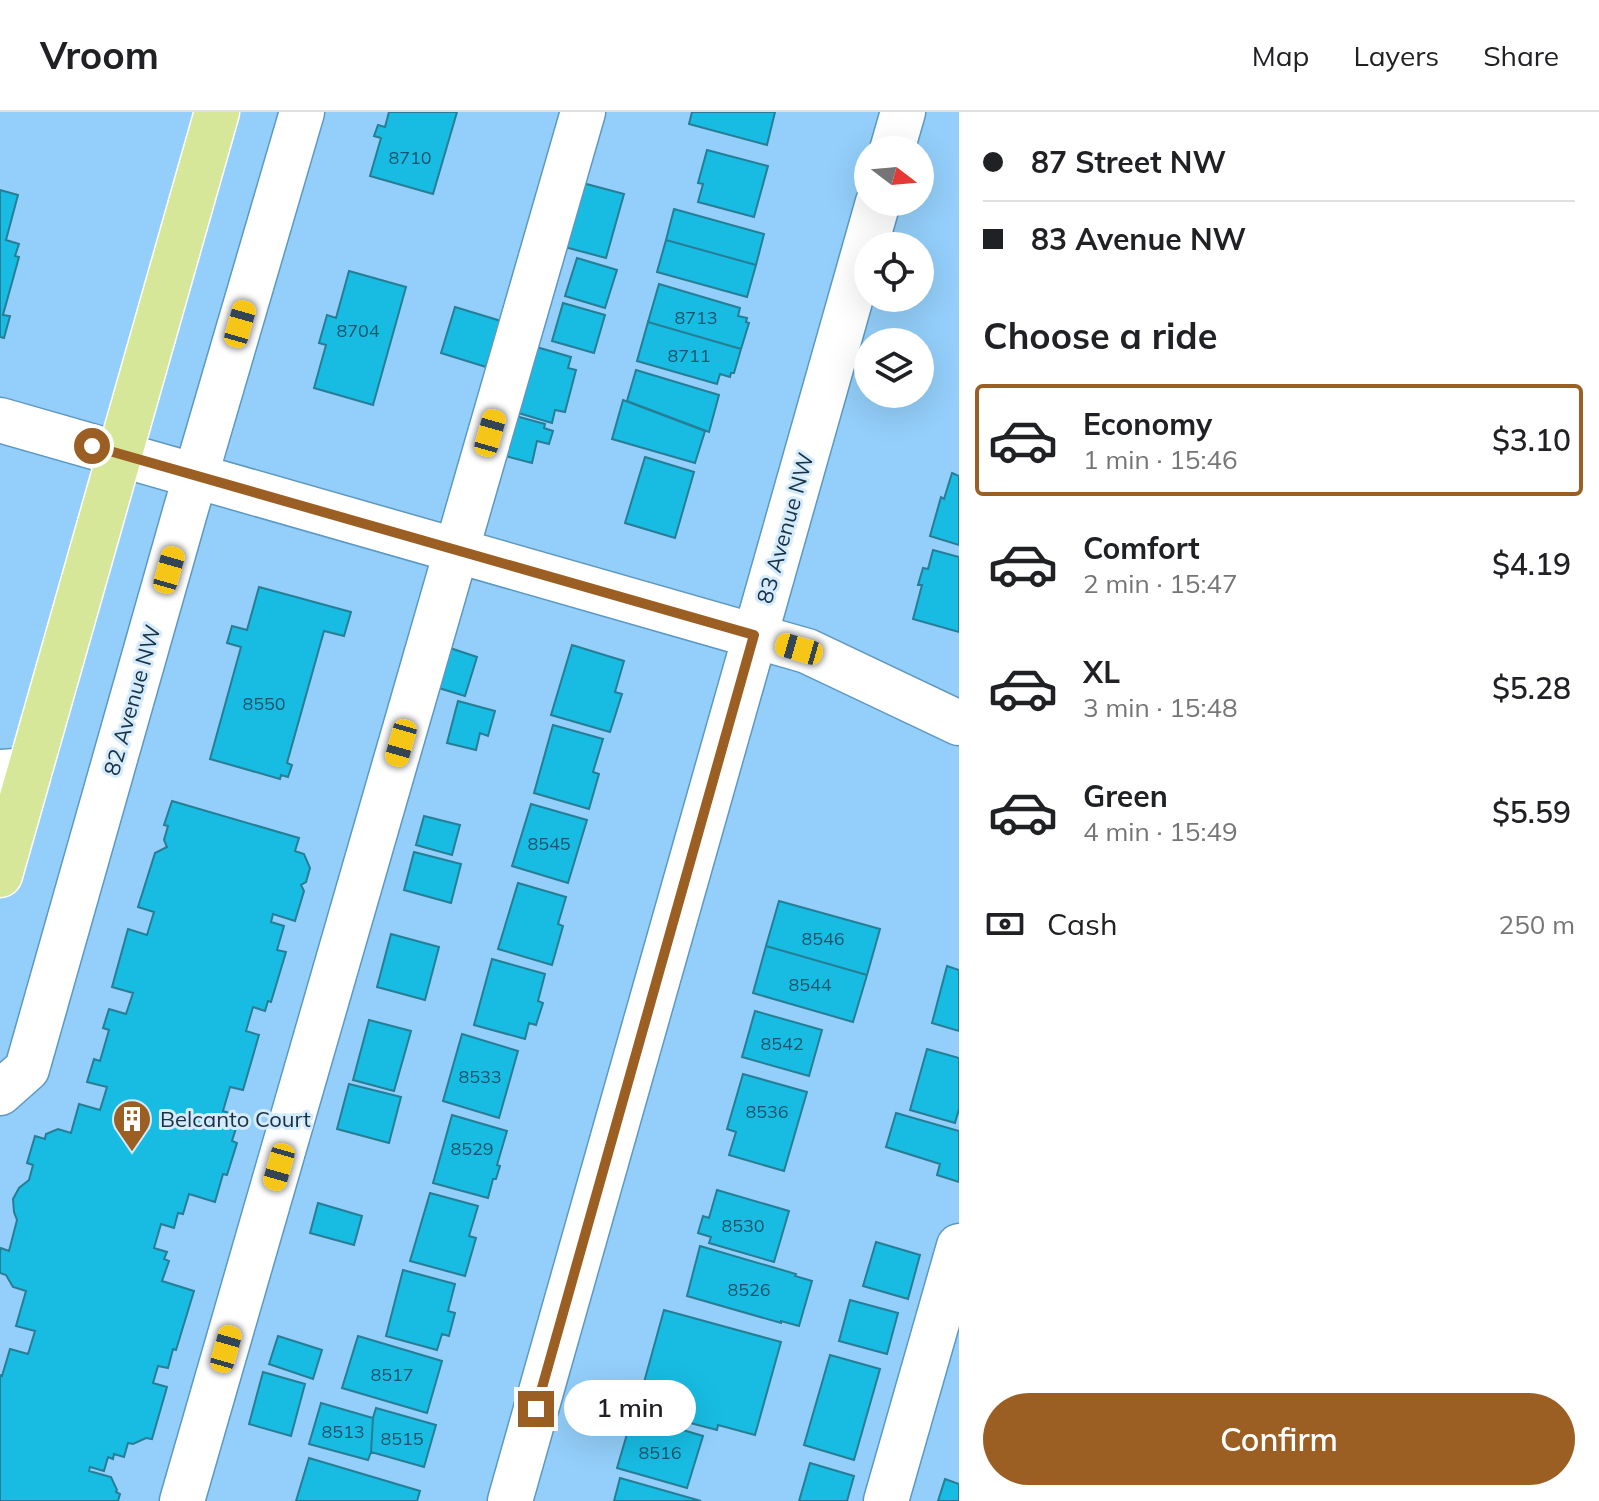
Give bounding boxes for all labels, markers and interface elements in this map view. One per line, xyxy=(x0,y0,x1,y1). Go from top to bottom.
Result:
text: Vroom xyxy=(40,31,159,79)
text: Map xyxy=(1252,38,1309,73)
text: Layers xyxy=(1353,38,1439,73)
text: Share xyxy=(1483,38,1559,73)
north arrow xyxy=(854,136,934,216)
map controls xyxy=(854,136,934,408)
text: 87 Street NW xyxy=(1031,143,1226,181)
house number: 8710 xyxy=(388,146,432,169)
text: 83 Avenue NW xyxy=(1031,220,1246,258)
button: locate xyxy=(854,232,934,312)
car xyxy=(222,298,258,350)
house number: 8713 xyxy=(674,306,718,329)
text: Choose a ride xyxy=(983,313,1217,358)
house number: 8704 xyxy=(336,319,380,342)
button: layers xyxy=(854,328,934,408)
house number: 8711 xyxy=(667,344,711,367)
icon: car xyxy=(987,404,1059,476)
text: Economy xyxy=(1083,405,1212,443)
car xyxy=(472,407,508,459)
text: $3.10 xyxy=(1492,421,1571,459)
route start xyxy=(74,428,110,464)
text: 1 min · 15:46 xyxy=(1083,443,1238,476)
street label: 83 Avenue NW xyxy=(750,449,820,607)
icon: car xyxy=(987,528,1059,600)
text: Comfort xyxy=(1083,529,1200,567)
car xyxy=(151,544,187,596)
text: $4.19 xyxy=(1492,545,1571,583)
text: 2 min · 15:47 xyxy=(1083,567,1238,600)
street label: 82 Avenue NW xyxy=(97,621,167,779)
car xyxy=(773,631,825,667)
icon: car xyxy=(987,652,1059,724)
text: XL xyxy=(1083,653,1120,691)
text: $5.28 xyxy=(1492,669,1571,707)
text: 3 min · 15:48 xyxy=(1083,691,1238,724)
house number: 8550 xyxy=(242,692,286,715)
car xyxy=(383,717,419,769)
icon: car xyxy=(987,776,1059,848)
text: Green xyxy=(1083,777,1168,815)
text: $5.59 xyxy=(1492,793,1571,831)
text: 4 min · 15:49 xyxy=(1083,815,1238,848)
house number: 8545 xyxy=(527,832,571,855)
icon: cash xyxy=(983,902,1027,946)
text: Cash xyxy=(1047,905,1118,943)
text: 250 m xyxy=(1499,908,1575,941)
house number: 8546 xyxy=(801,927,845,950)
house number: 8544 xyxy=(788,973,832,996)
house number: 8542 xyxy=(760,1032,804,1055)
house number: 8533 xyxy=(458,1065,502,1088)
building icon: Belcanto Court xyxy=(111,1098,153,1153)
house number: 8536 xyxy=(745,1100,789,1123)
place label: Belcanto Court xyxy=(160,1105,311,1133)
house number: 8529 xyxy=(450,1137,494,1160)
car xyxy=(261,1141,297,1193)
house number: 8530 xyxy=(721,1214,765,1237)
house number: 8526 xyxy=(727,1278,771,1301)
car xyxy=(208,1323,244,1375)
house number: 8517 xyxy=(370,1363,414,1386)
callout: 1 min xyxy=(564,1381,696,1437)
route end xyxy=(518,1391,554,1427)
text: 1 min xyxy=(596,1391,664,1424)
button: Confirm xyxy=(983,1393,1575,1485)
house number: 8513 xyxy=(321,1420,365,1443)
house number: 8515 xyxy=(380,1427,424,1450)
house number: 8516 xyxy=(638,1441,682,1464)

